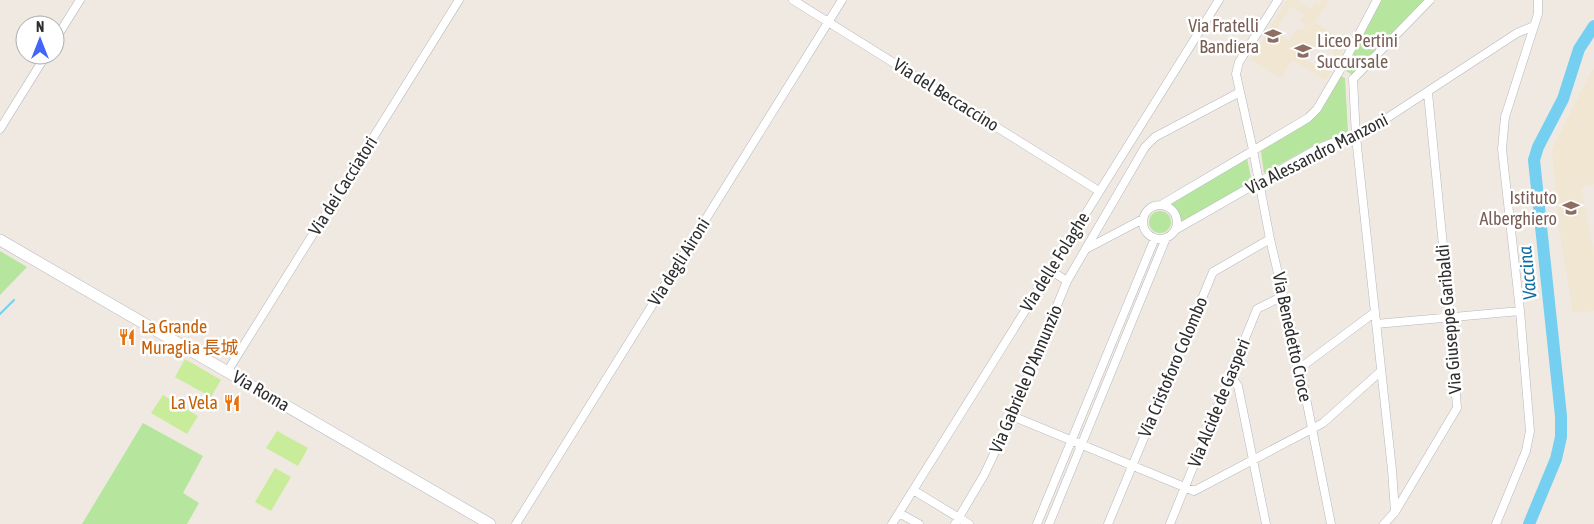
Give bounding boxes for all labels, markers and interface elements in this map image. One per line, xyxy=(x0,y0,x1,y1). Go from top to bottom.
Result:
north arrow xyxy=(15,15,65,65)
place label: Via Fratelli Bandiera xyxy=(1188,15,1259,57)
text: N xyxy=(36,19,44,35)
school or university icon: Via Fratelli Bandiera xyxy=(1263,26,1283,46)
place label: Liceo Pertini Succursale xyxy=(1317,30,1398,72)
school or university icon: Liceo Pertini Succursale xyxy=(1293,41,1313,61)
street label: Via del Beccaccino xyxy=(890,54,1003,135)
street label: Via Alessandro Manzoni xyxy=(1242,109,1391,198)
street label: Via dei Cacciatori xyxy=(304,133,381,239)
place label: Istituto Alberghiero xyxy=(1479,187,1557,229)
school or university icon: Istituto Alberghiero xyxy=(1561,198,1581,218)
street label: Via delle Folaghe xyxy=(1016,208,1094,315)
street label: Via degli Aironi xyxy=(643,214,714,309)
street label: Via Giuseppe Garibaldi xyxy=(1432,243,1465,395)
water label: Vaccina xyxy=(1513,245,1541,301)
street label: Via Benedetto Croce xyxy=(1269,270,1316,404)
street label: Via Cristoforo Colombo xyxy=(1133,293,1212,440)
street label: Via Gabriele D'Annunzio xyxy=(985,302,1066,456)
place label: La Grande Muraglia 長城 xyxy=(141,316,239,358)
restaurant icon: La Grande Muraglia 長城 xyxy=(117,327,137,347)
street label: Via Alcide de Gasperi xyxy=(1183,335,1254,470)
street label: Via Roma xyxy=(229,366,294,415)
place label: La Vela xyxy=(171,392,218,413)
restaurant icon: La Vela xyxy=(222,393,242,413)

